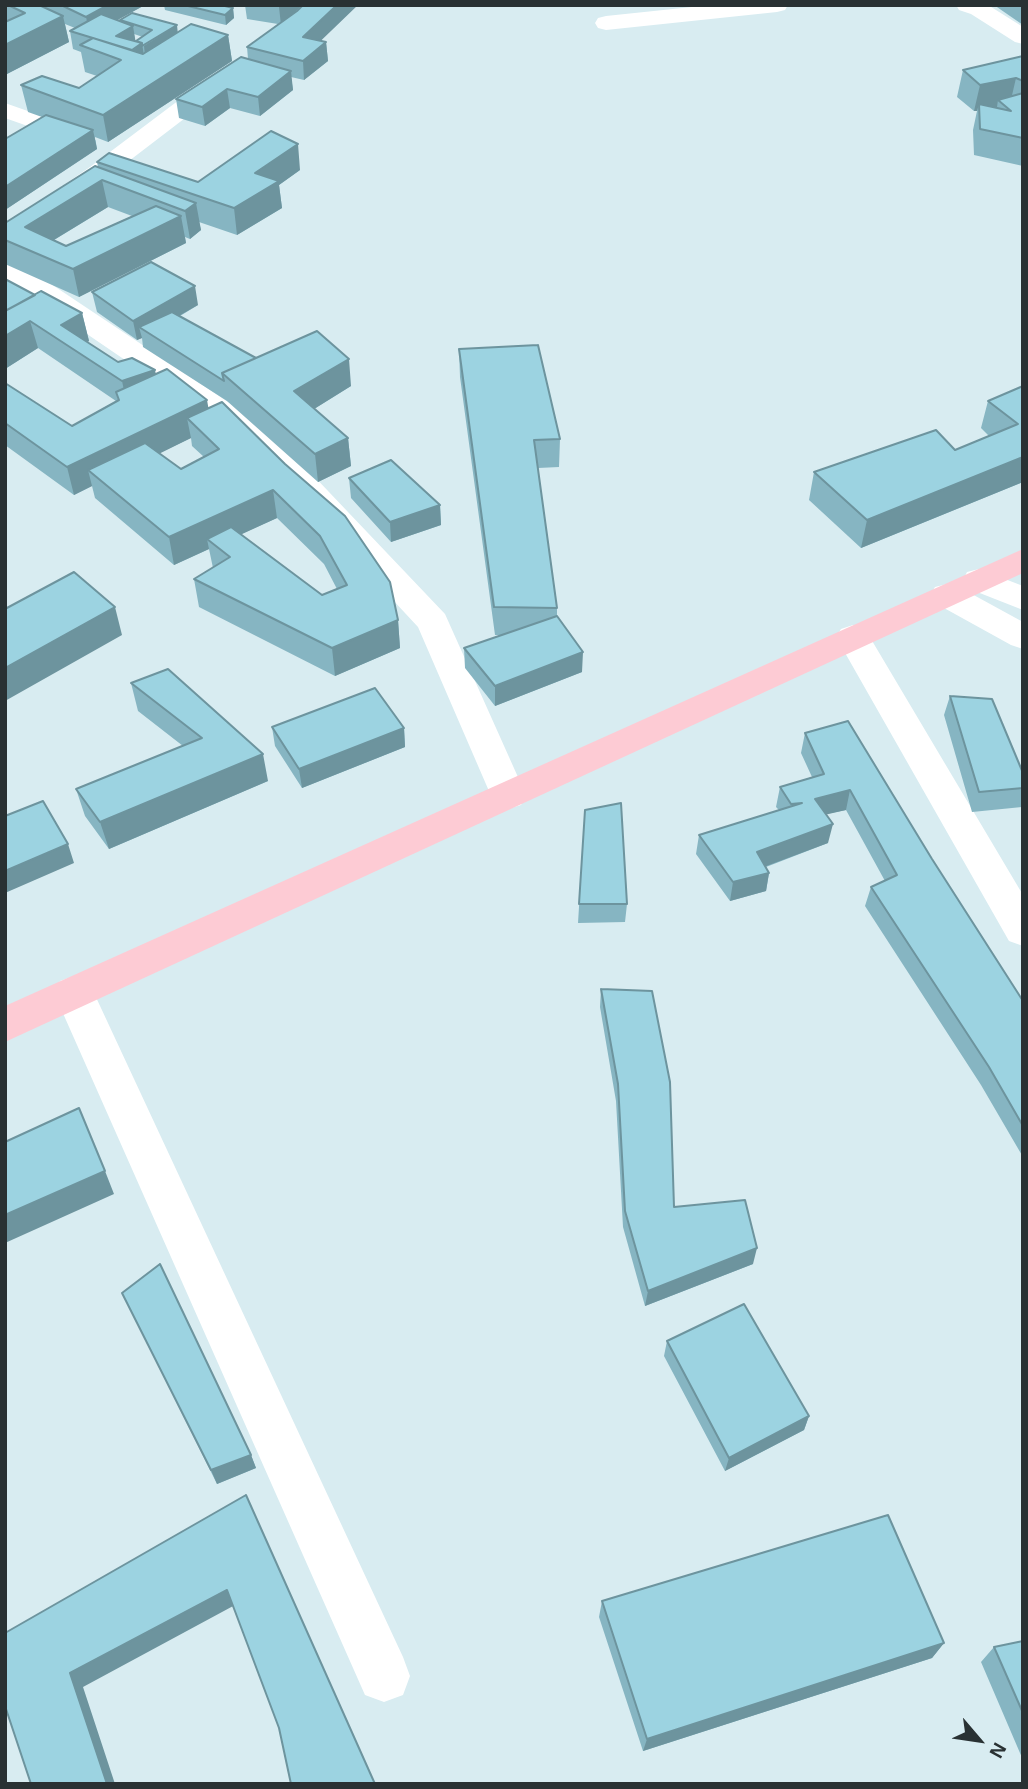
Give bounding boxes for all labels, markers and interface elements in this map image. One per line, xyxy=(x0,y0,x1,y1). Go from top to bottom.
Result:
north arrow xyxy=(944,1705,1014,1775)
text: N xyxy=(985,1739,1010,1762)

